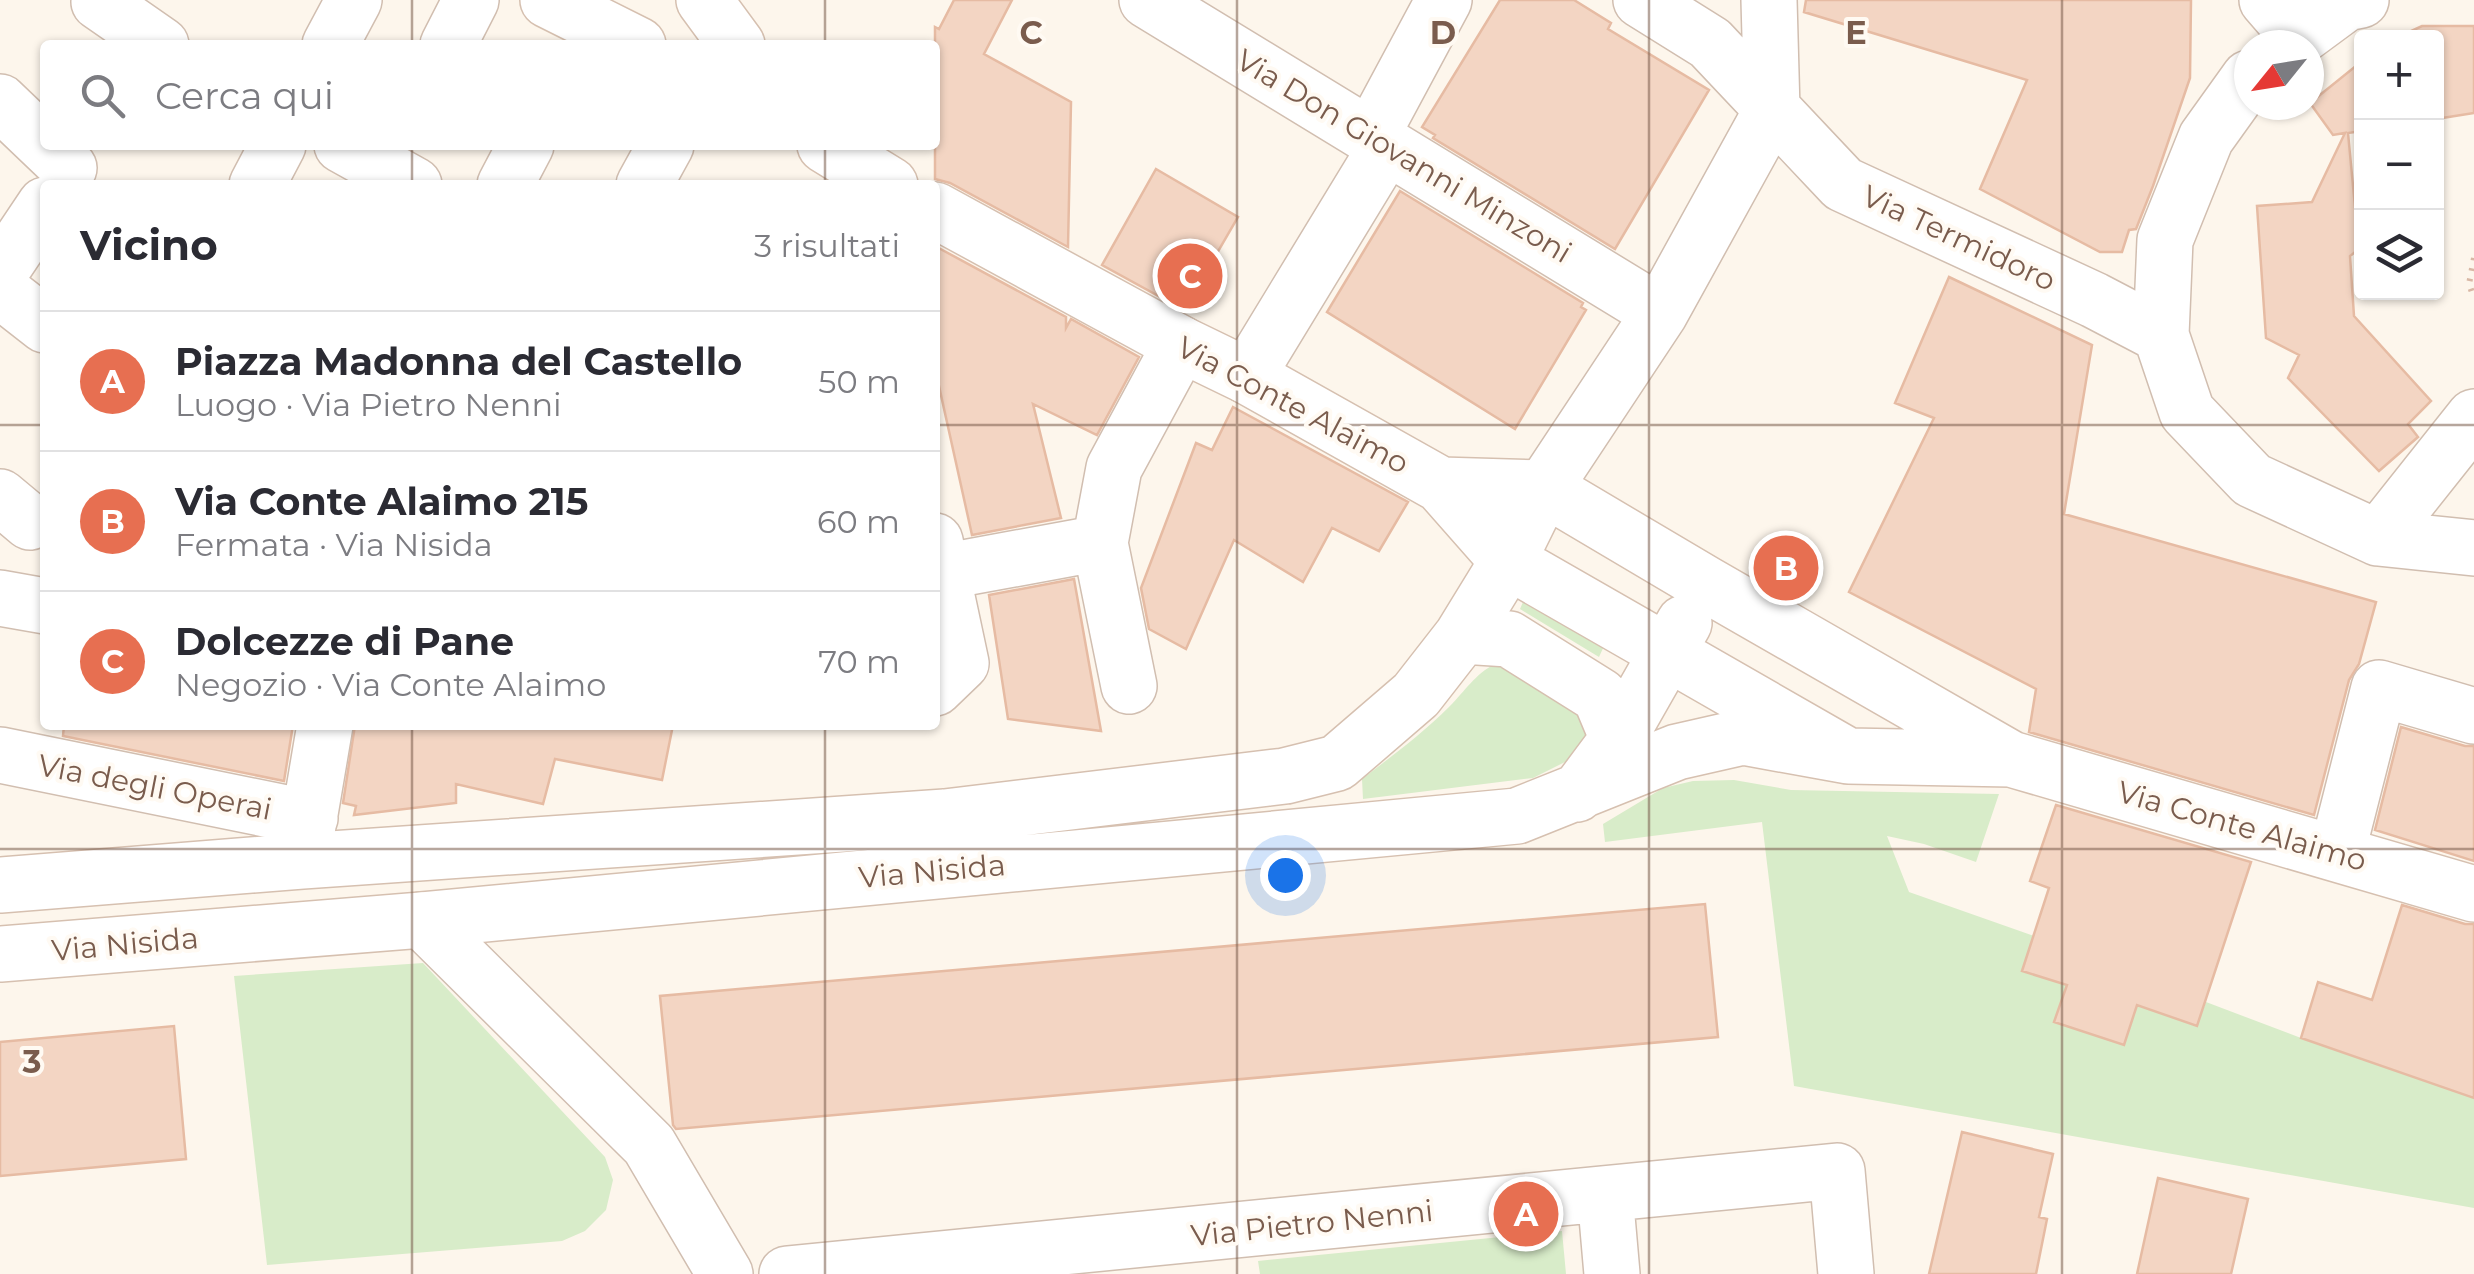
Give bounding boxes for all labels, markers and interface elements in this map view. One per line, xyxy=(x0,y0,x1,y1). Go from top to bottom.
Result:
text: C xyxy=(1019,13,1043,52)
text: D xyxy=(1430,13,1456,52)
text: E xyxy=(1845,13,1867,52)
north arrow xyxy=(2234,30,2324,120)
map controls xyxy=(2354,30,2444,300)
button: + xyxy=(2354,30,2444,120)
search box xyxy=(40,40,940,150)
street label: Via Don Giovanni Minzoni xyxy=(1230,41,1578,271)
icon: search xyxy=(75,68,130,123)
text: Cerca qui xyxy=(155,72,334,119)
button: − xyxy=(2354,120,2444,210)
street label: Via Termidoro xyxy=(1856,177,2062,299)
button: layers xyxy=(2354,210,2444,300)
text: Vicino xyxy=(80,219,218,271)
text: 3 risultati xyxy=(754,226,900,265)
pin: C xyxy=(1158,238,1222,314)
street label: Via Conte Alaimo xyxy=(1171,328,1415,482)
text: Piazza Madonna del Castello xyxy=(175,338,742,385)
text: A xyxy=(100,362,125,401)
text: 50 m xyxy=(818,362,900,401)
text: Luogo · Via Pietro Nenni xyxy=(175,385,562,424)
text: Via Conte Alaimo 215 xyxy=(175,478,588,525)
text: B xyxy=(100,502,125,541)
text: 60 m xyxy=(817,502,900,541)
text: Fermata · Via Nisida xyxy=(175,525,493,564)
pin: B xyxy=(1754,530,1818,606)
text: Dolcezze di Pane xyxy=(175,618,514,665)
text: C xyxy=(101,642,124,681)
text: 70 m xyxy=(818,642,900,681)
text: Negozio · Via Conte Alaimo xyxy=(175,665,606,704)
street label: Via degli Operai xyxy=(35,746,275,828)
street label: Via Conte Alaimo xyxy=(2113,773,2371,879)
street label: Via Nisida xyxy=(857,846,1007,896)
your location xyxy=(1260,850,1311,901)
street label: Via Nisida xyxy=(50,919,200,969)
text: 3 xyxy=(22,1042,41,1081)
pin: A xyxy=(1494,1176,1558,1252)
street label: Via Pietro Nenni xyxy=(1189,1192,1435,1254)

